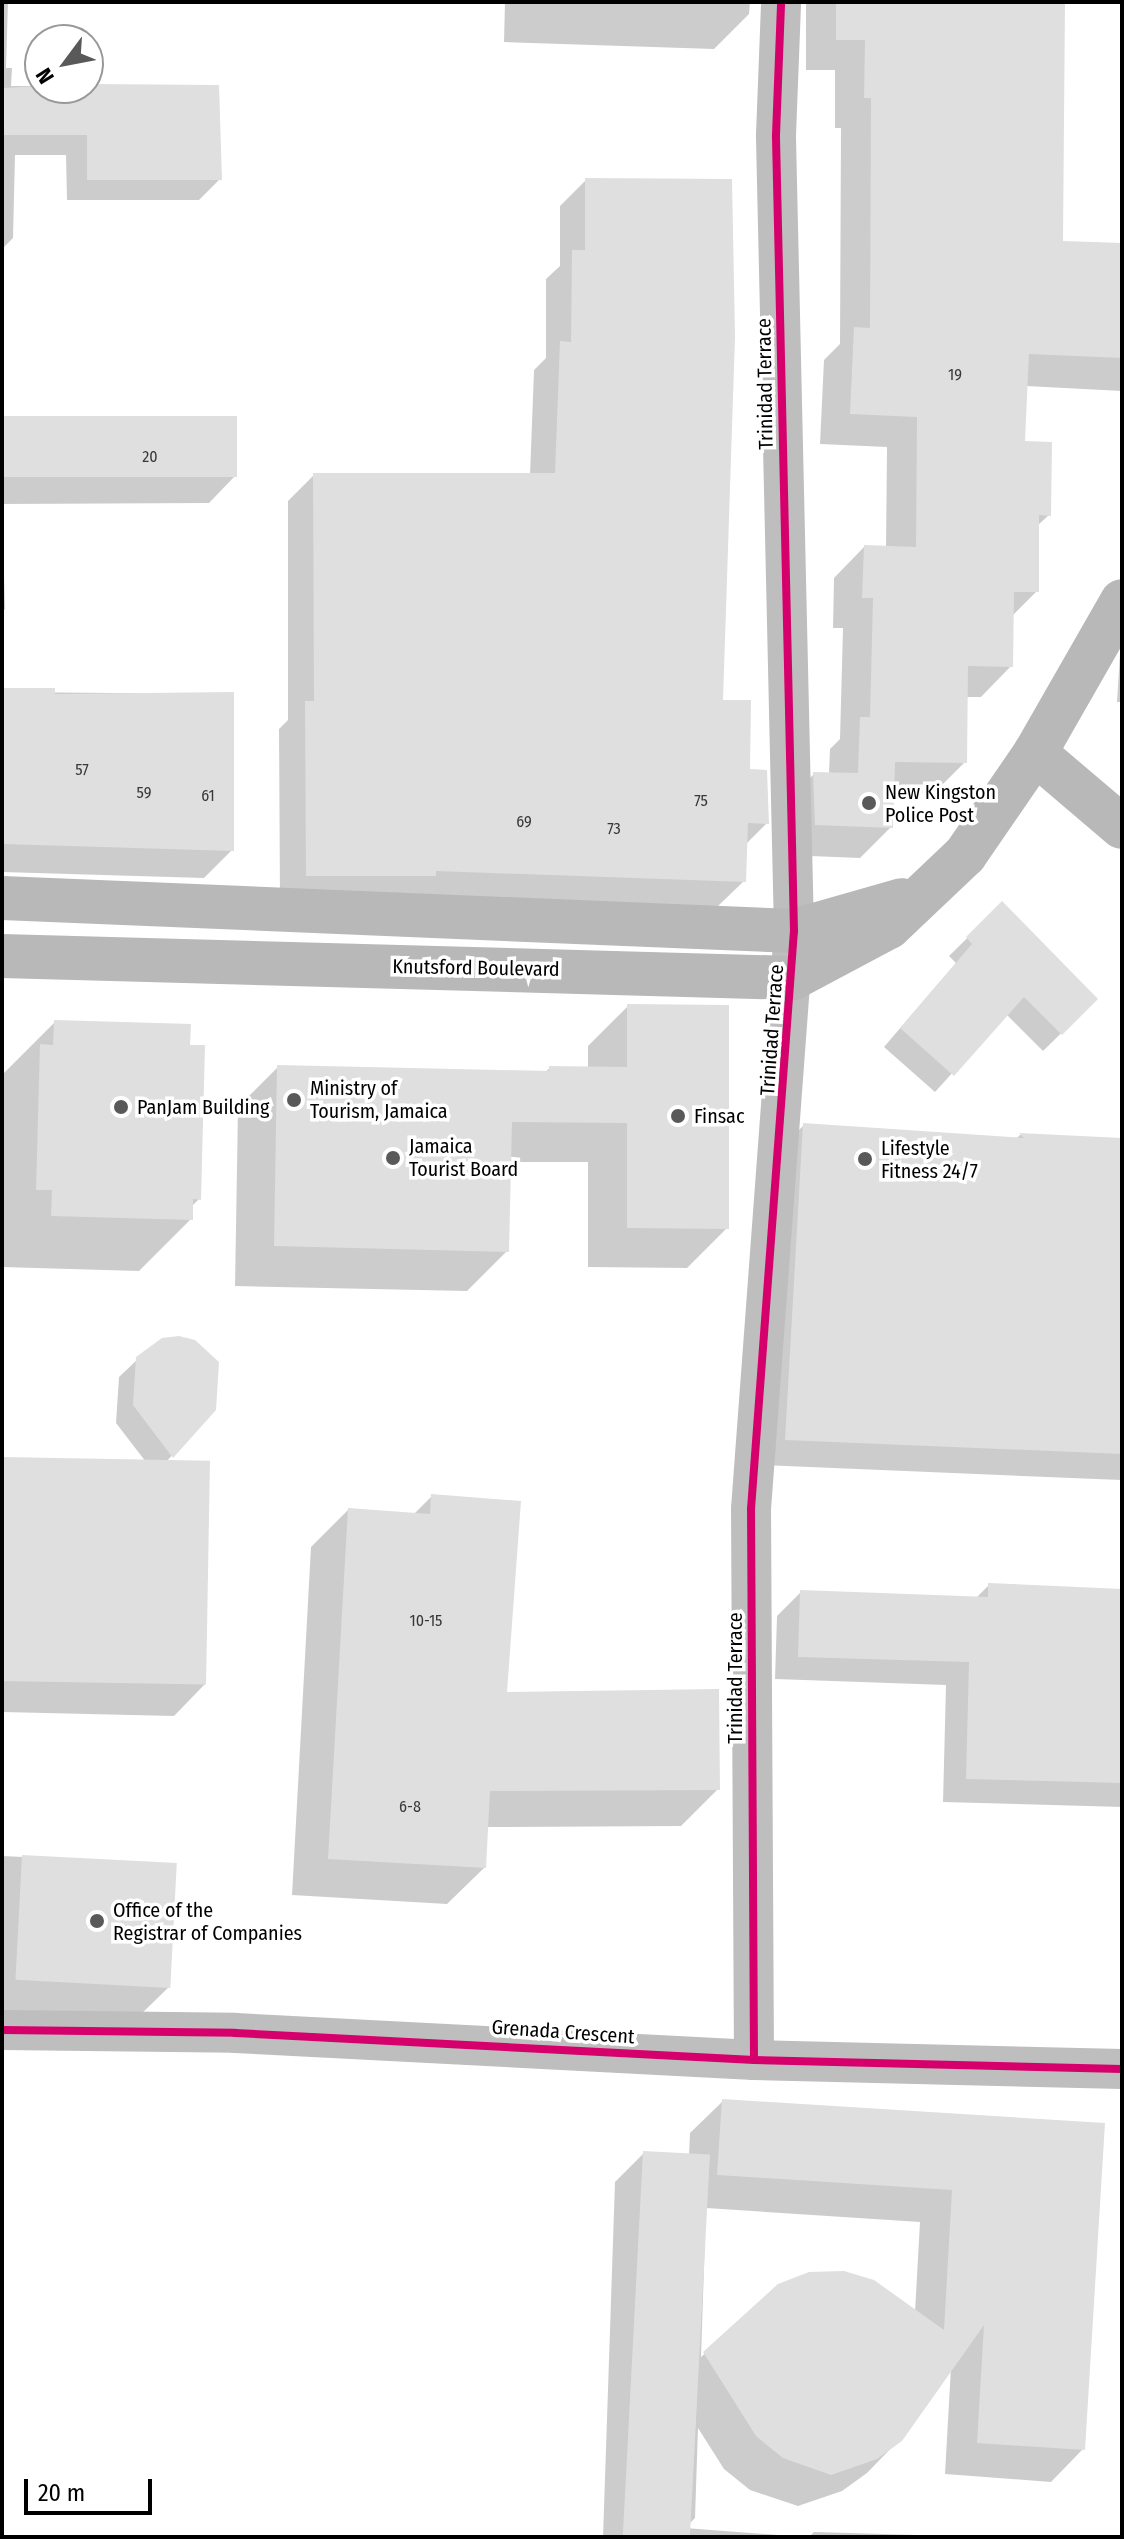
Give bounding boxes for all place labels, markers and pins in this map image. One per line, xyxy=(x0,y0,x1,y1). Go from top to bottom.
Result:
place label: New Kingston Police Post xyxy=(885,780,996,827)
marker: New Kingston Police Post xyxy=(860,794,878,812)
place label: Ministry of Tourism, Jamaica xyxy=(310,1076,448,1123)
marker: Ministry of Tourism, Jamaica xyxy=(285,1091,303,1109)
place label: PanJam Building xyxy=(137,1095,269,1119)
marker: PanJam Building xyxy=(112,1098,130,1116)
place label: Finsac xyxy=(694,1104,744,1128)
marker: Finsac xyxy=(669,1107,687,1125)
place label: Jamaica Tourist Board xyxy=(409,1134,518,1181)
place label: Lifestyle Fitness 24/7 xyxy=(881,1136,978,1183)
marker: Jamaica Tourist Board xyxy=(384,1149,402,1167)
marker: Lifestyle Fitness 24/7 xyxy=(856,1150,874,1168)
place label: Office of the Registrar of Companies xyxy=(113,1898,302,1945)
marker: Office of the Registrar of Companies xyxy=(88,1912,106,1930)

